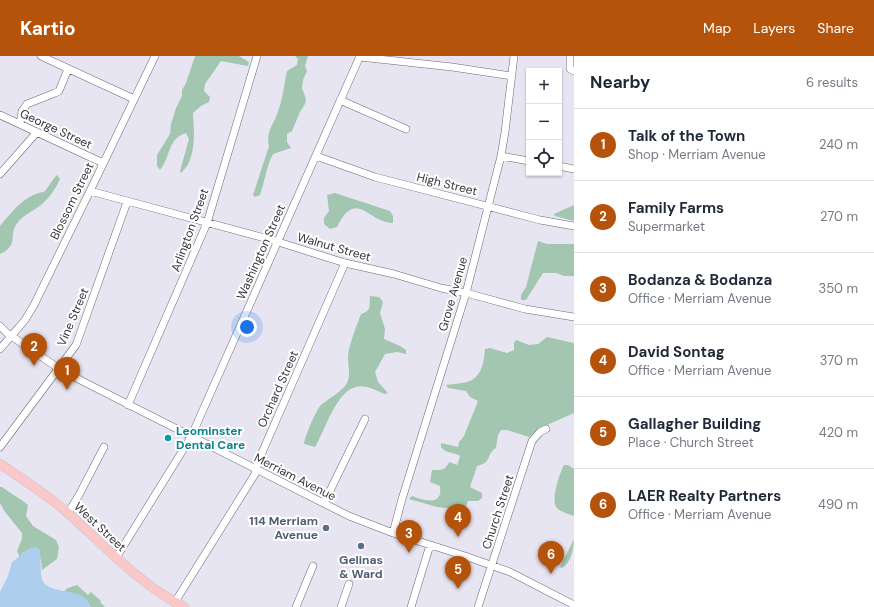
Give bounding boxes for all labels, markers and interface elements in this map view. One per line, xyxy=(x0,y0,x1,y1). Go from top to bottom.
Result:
text: Kartio xyxy=(20,16,76,41)
text: Map xyxy=(703,19,731,37)
text: Layers xyxy=(753,19,795,37)
text: Share xyxy=(817,19,854,37)
map controls xyxy=(526,68,562,176)
button: + xyxy=(526,68,562,104)
text: Nearby xyxy=(590,71,650,93)
text: 6 results xyxy=(806,74,858,91)
button: − xyxy=(526,104,562,140)
street label: George Street xyxy=(17,105,95,153)
text: Talk of the Town xyxy=(628,126,745,146)
text: 1 xyxy=(601,136,605,153)
text: 240 m xyxy=(819,136,858,153)
button: locate xyxy=(526,140,562,176)
text: Shop · Merriam Avenue xyxy=(628,146,766,163)
street label: Blossom Street xyxy=(46,159,98,242)
street label: High Street xyxy=(415,169,479,199)
street label: Arlington Street xyxy=(168,186,213,274)
text: Family Farms xyxy=(628,198,724,218)
street label: Washington Street xyxy=(233,202,289,302)
text: 2 xyxy=(599,208,607,225)
text: 270 m xyxy=(820,208,858,225)
text: Supermarket xyxy=(628,218,705,235)
street label: Walnut Street xyxy=(295,229,373,265)
street label: Grove Avenue xyxy=(435,255,471,333)
text: Bodanza & Bodanza xyxy=(628,270,772,290)
text: 3 xyxy=(599,280,607,297)
text: 350 m xyxy=(818,280,858,297)
street label: Vine Street xyxy=(54,285,93,349)
text: Office · Merriam Avenue xyxy=(628,290,771,307)
your location xyxy=(237,317,257,337)
pin: 2 xyxy=(21,333,47,366)
text: David Sontag xyxy=(628,342,725,362)
street label: Orchard Street xyxy=(254,348,302,430)
text: 4 xyxy=(599,352,607,369)
text: 370 m xyxy=(820,352,858,369)
pin: 1 xyxy=(54,357,80,390)
text: Office · Merriam Avenue xyxy=(628,362,771,379)
text: Gallagher Building xyxy=(628,414,761,434)
place label: Leominster Dental Care xyxy=(176,423,245,453)
text: 5 xyxy=(599,424,607,441)
text: 420 m xyxy=(819,424,858,441)
marker: Leominster Dental Care xyxy=(163,433,173,443)
text: Place · Church Street xyxy=(628,434,754,451)
street label: Merriam Avenue xyxy=(251,449,339,505)
street label: Church Street xyxy=(478,472,518,551)
text: LAER Realty Partners xyxy=(628,486,781,506)
text: 6 xyxy=(599,496,607,513)
text: 490 m xyxy=(818,496,858,513)
street label: West Street xyxy=(71,499,130,555)
pin: 4 xyxy=(445,504,471,537)
text: Office · Merriam Avenue xyxy=(628,506,771,523)
place label: 114 Merriam Avenue xyxy=(249,513,318,543)
pin: 3 xyxy=(396,520,422,553)
marker: 114 Merriam Avenue xyxy=(321,523,331,533)
marker: Gelinas & Ward xyxy=(356,541,366,551)
pin: 6 xyxy=(538,541,564,574)
place label: Gelinas & Ward xyxy=(339,552,383,582)
pin: 5 xyxy=(445,556,471,589)

